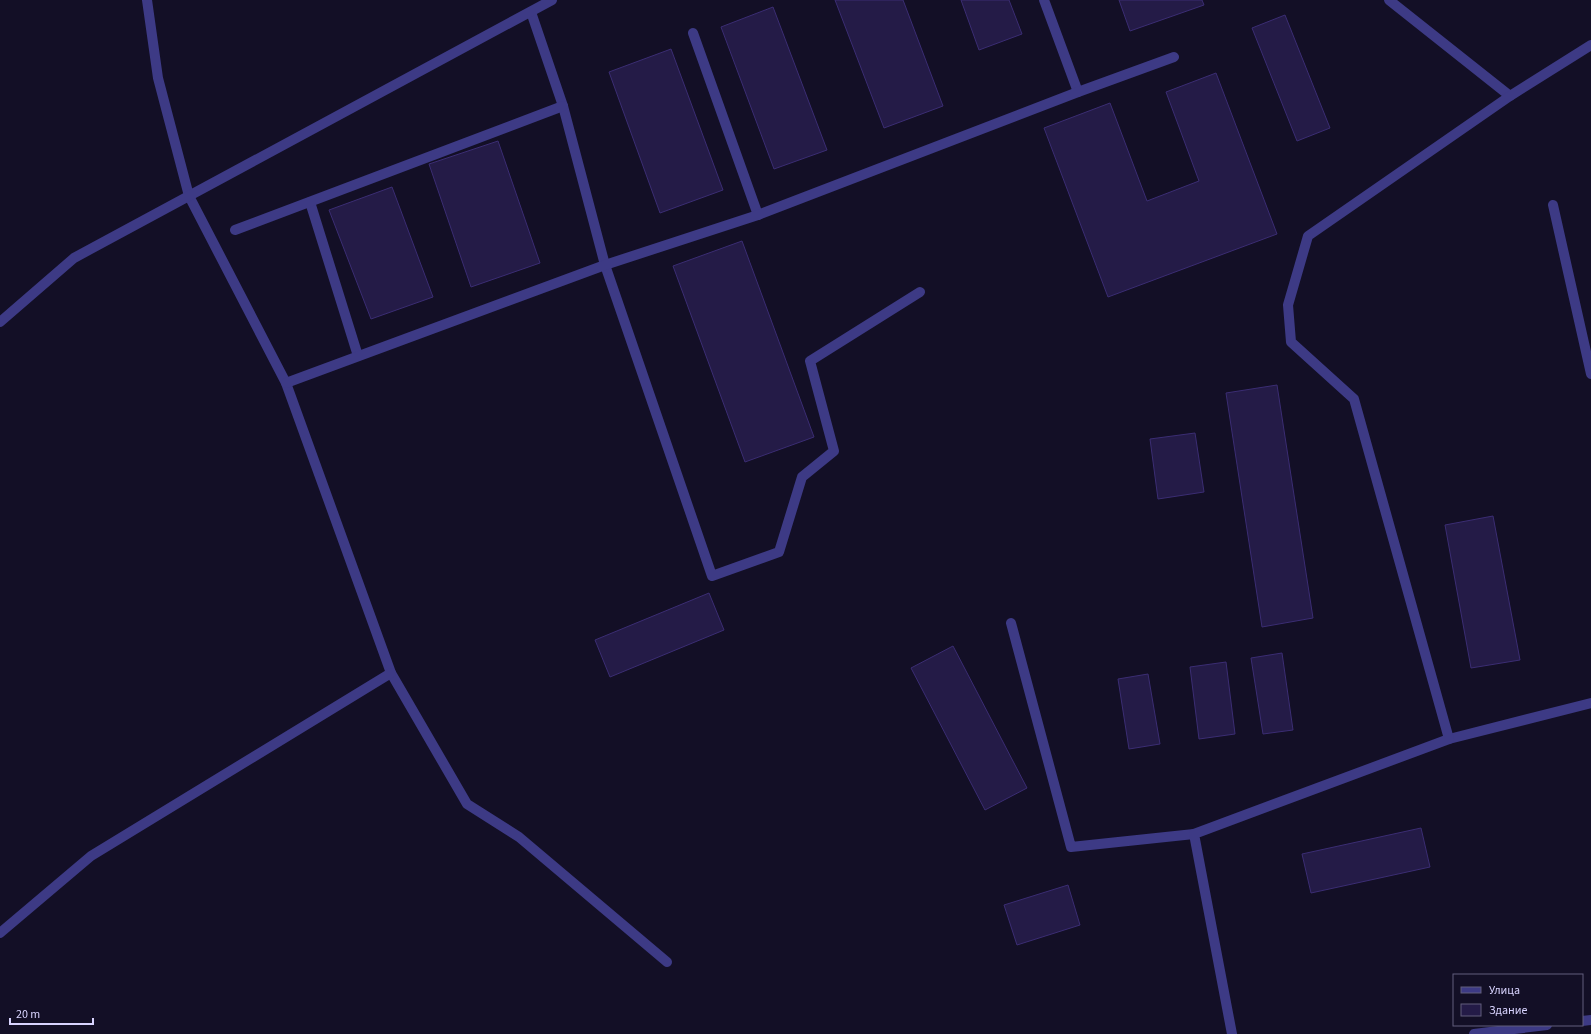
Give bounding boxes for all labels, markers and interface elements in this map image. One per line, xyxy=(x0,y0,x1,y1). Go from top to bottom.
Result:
legend xyxy=(1453,974,1583,1026)
text: Улица xyxy=(1489,982,1520,999)
scale bar xyxy=(10,1000,93,1026)
text: Здание xyxy=(1489,1002,1528,1019)
text: 20 m xyxy=(16,1006,40,1023)

